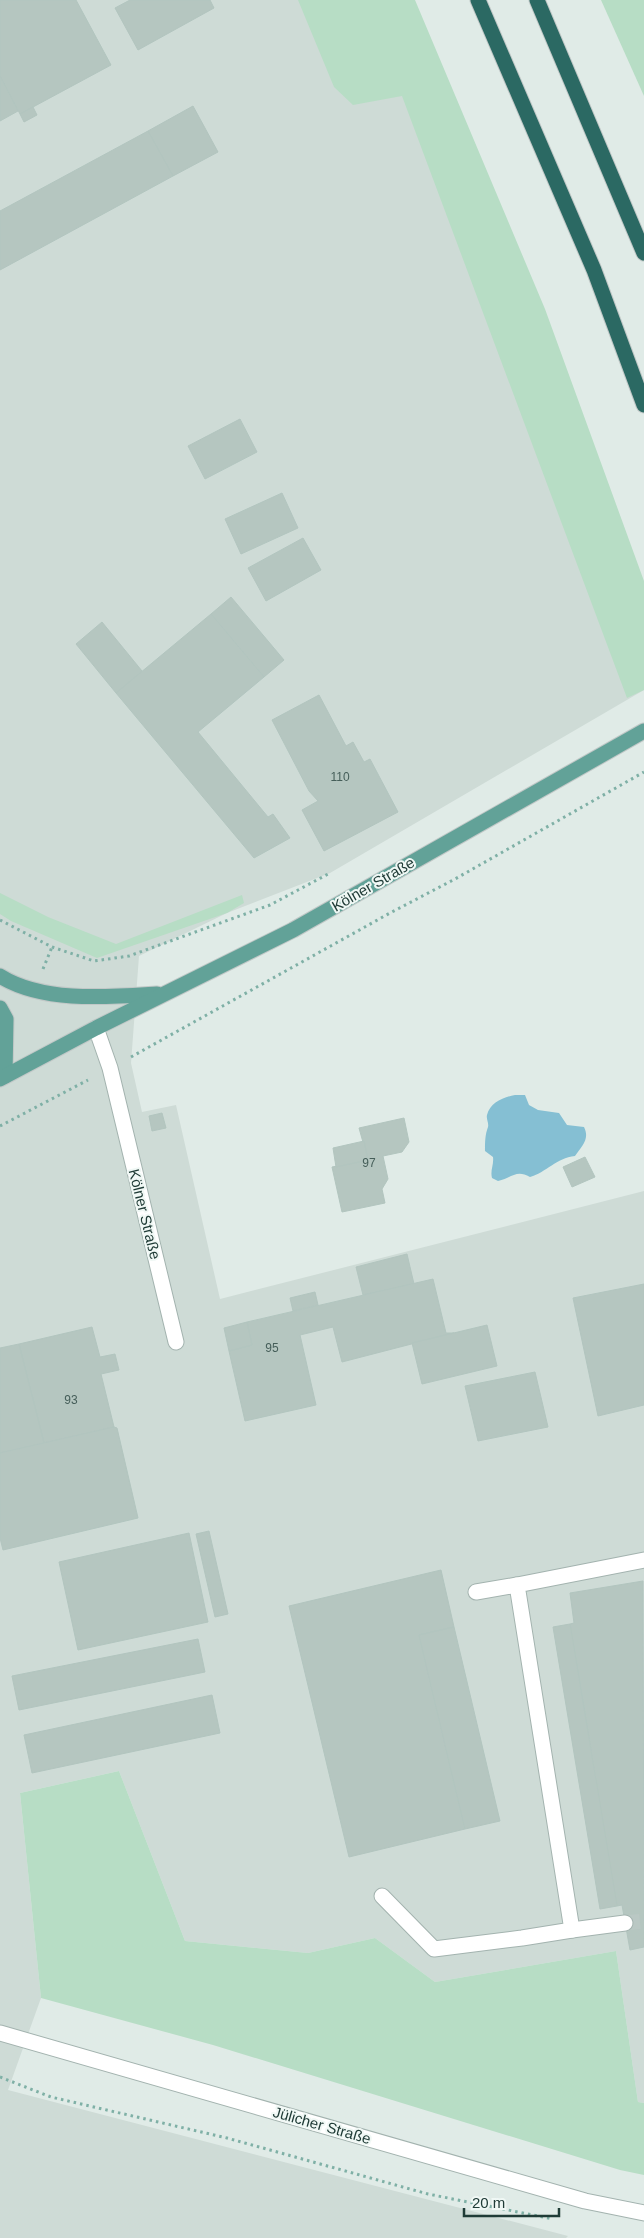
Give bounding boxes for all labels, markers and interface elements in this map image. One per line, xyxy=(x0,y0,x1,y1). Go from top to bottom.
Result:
house number: 110 xyxy=(330,770,350,784)
street label: Kölner Straße xyxy=(329,854,417,914)
house number: 97 xyxy=(362,1156,376,1170)
street label: Kölner Straße xyxy=(126,1167,164,1261)
house number: 95 xyxy=(265,1341,279,1355)
house number: 93 xyxy=(64,1393,78,1407)
street label: Jülicher Straße xyxy=(271,2103,373,2147)
scale bar xyxy=(464,2186,559,2218)
text: 20 m xyxy=(472,2194,505,2211)

